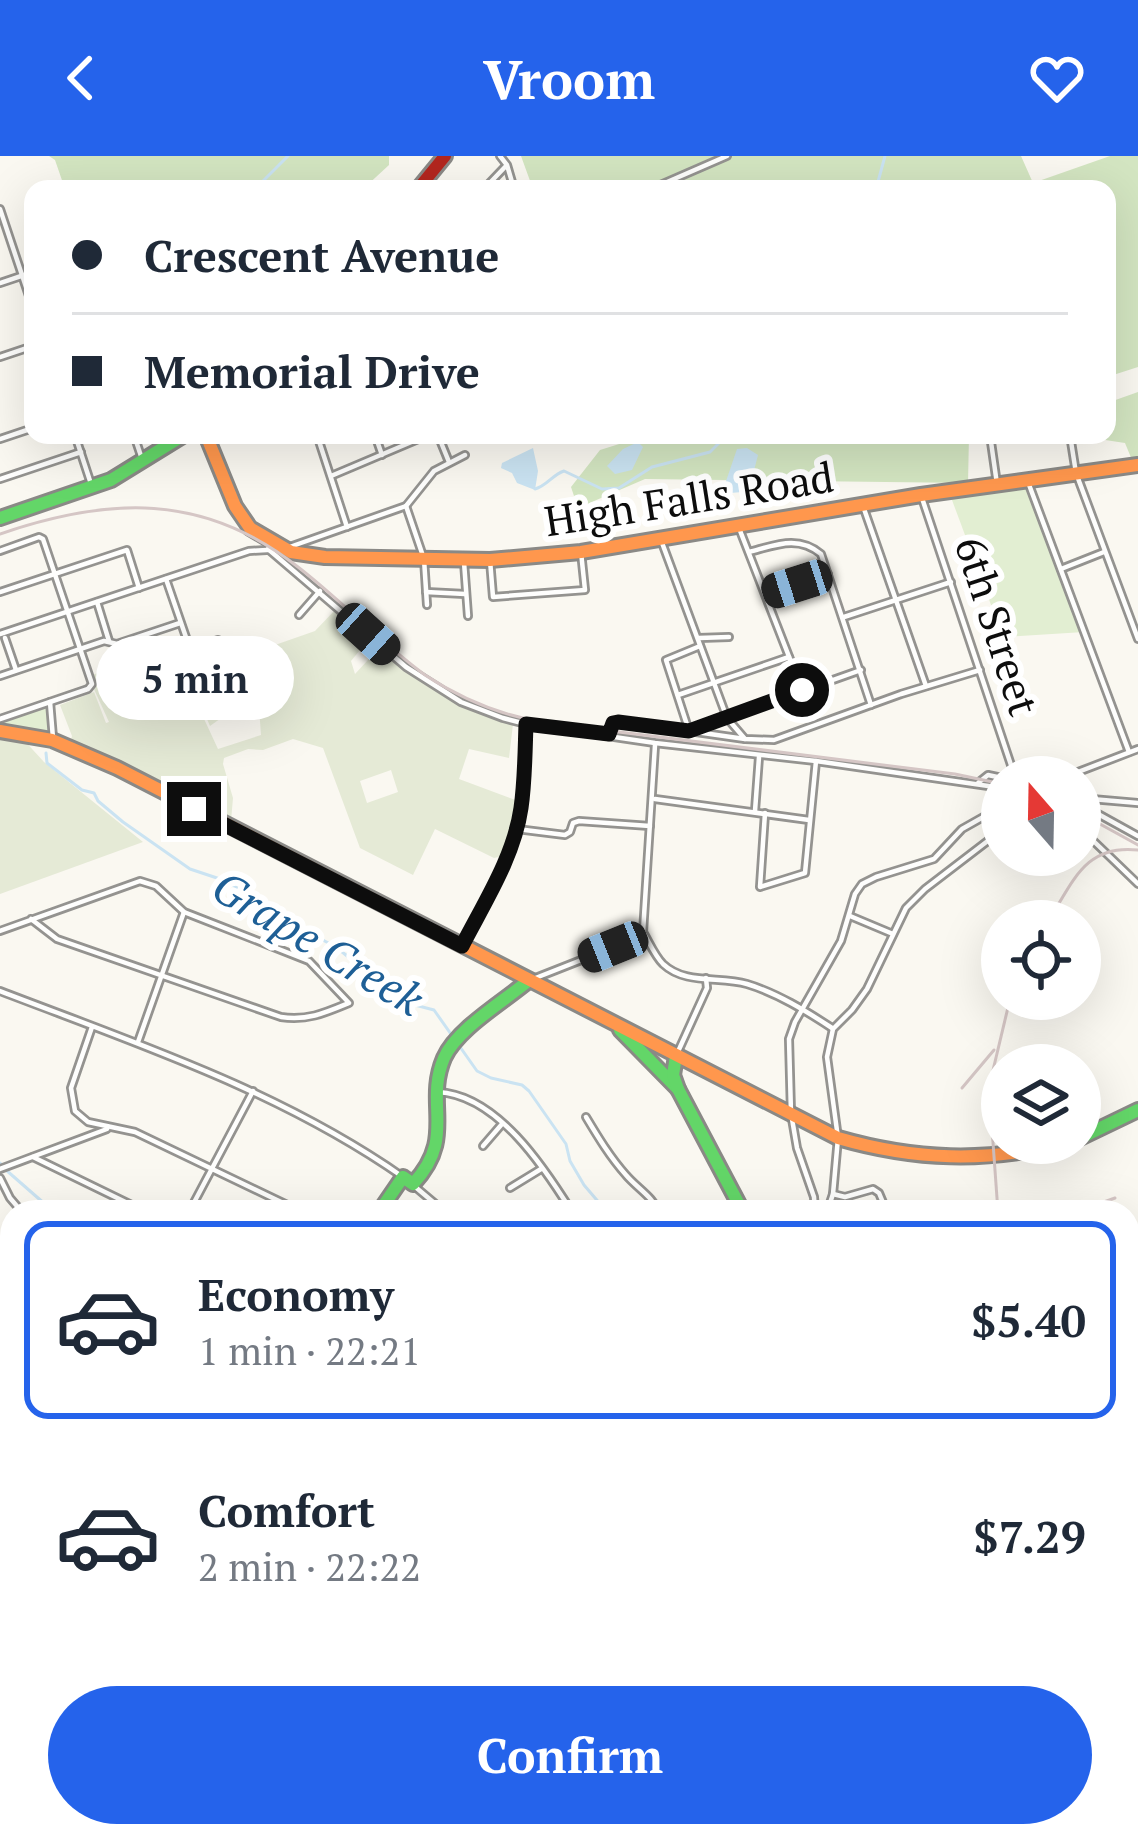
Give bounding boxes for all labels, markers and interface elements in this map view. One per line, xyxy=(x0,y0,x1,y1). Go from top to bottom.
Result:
text: Vroom xyxy=(483,43,655,114)
icon: back xyxy=(48,45,114,111)
icon: heart xyxy=(1024,45,1090,111)
text: Crescent Avenue xyxy=(144,225,499,285)
text: Memorial Drive xyxy=(144,341,480,401)
street label: High Falls Road xyxy=(540,448,837,548)
street label: 6th Street xyxy=(943,529,1053,723)
car xyxy=(757,556,837,612)
car xyxy=(329,597,407,671)
callout: 5 min xyxy=(95,635,293,719)
text: 5 min xyxy=(142,652,248,704)
route start xyxy=(775,663,829,717)
north arrow xyxy=(981,756,1101,876)
map controls xyxy=(981,756,1101,1164)
route end xyxy=(167,782,221,836)
water label: Grape Creek xyxy=(202,856,435,1029)
button: locate xyxy=(981,900,1101,1020)
car xyxy=(573,917,653,977)
button: layers xyxy=(981,1044,1101,1164)
text: Economy xyxy=(198,1264,394,1324)
icon: car xyxy=(54,1266,162,1374)
text: $5.40 xyxy=(971,1290,1086,1350)
text: 1 min · 22:21 xyxy=(198,1324,421,1376)
text: Comfort xyxy=(198,1480,375,1540)
icon: car xyxy=(54,1482,162,1590)
text: $7.29 xyxy=(973,1506,1086,1566)
text: 2 min · 22:22 xyxy=(198,1540,421,1592)
button: Confirm xyxy=(48,1686,1092,1824)

